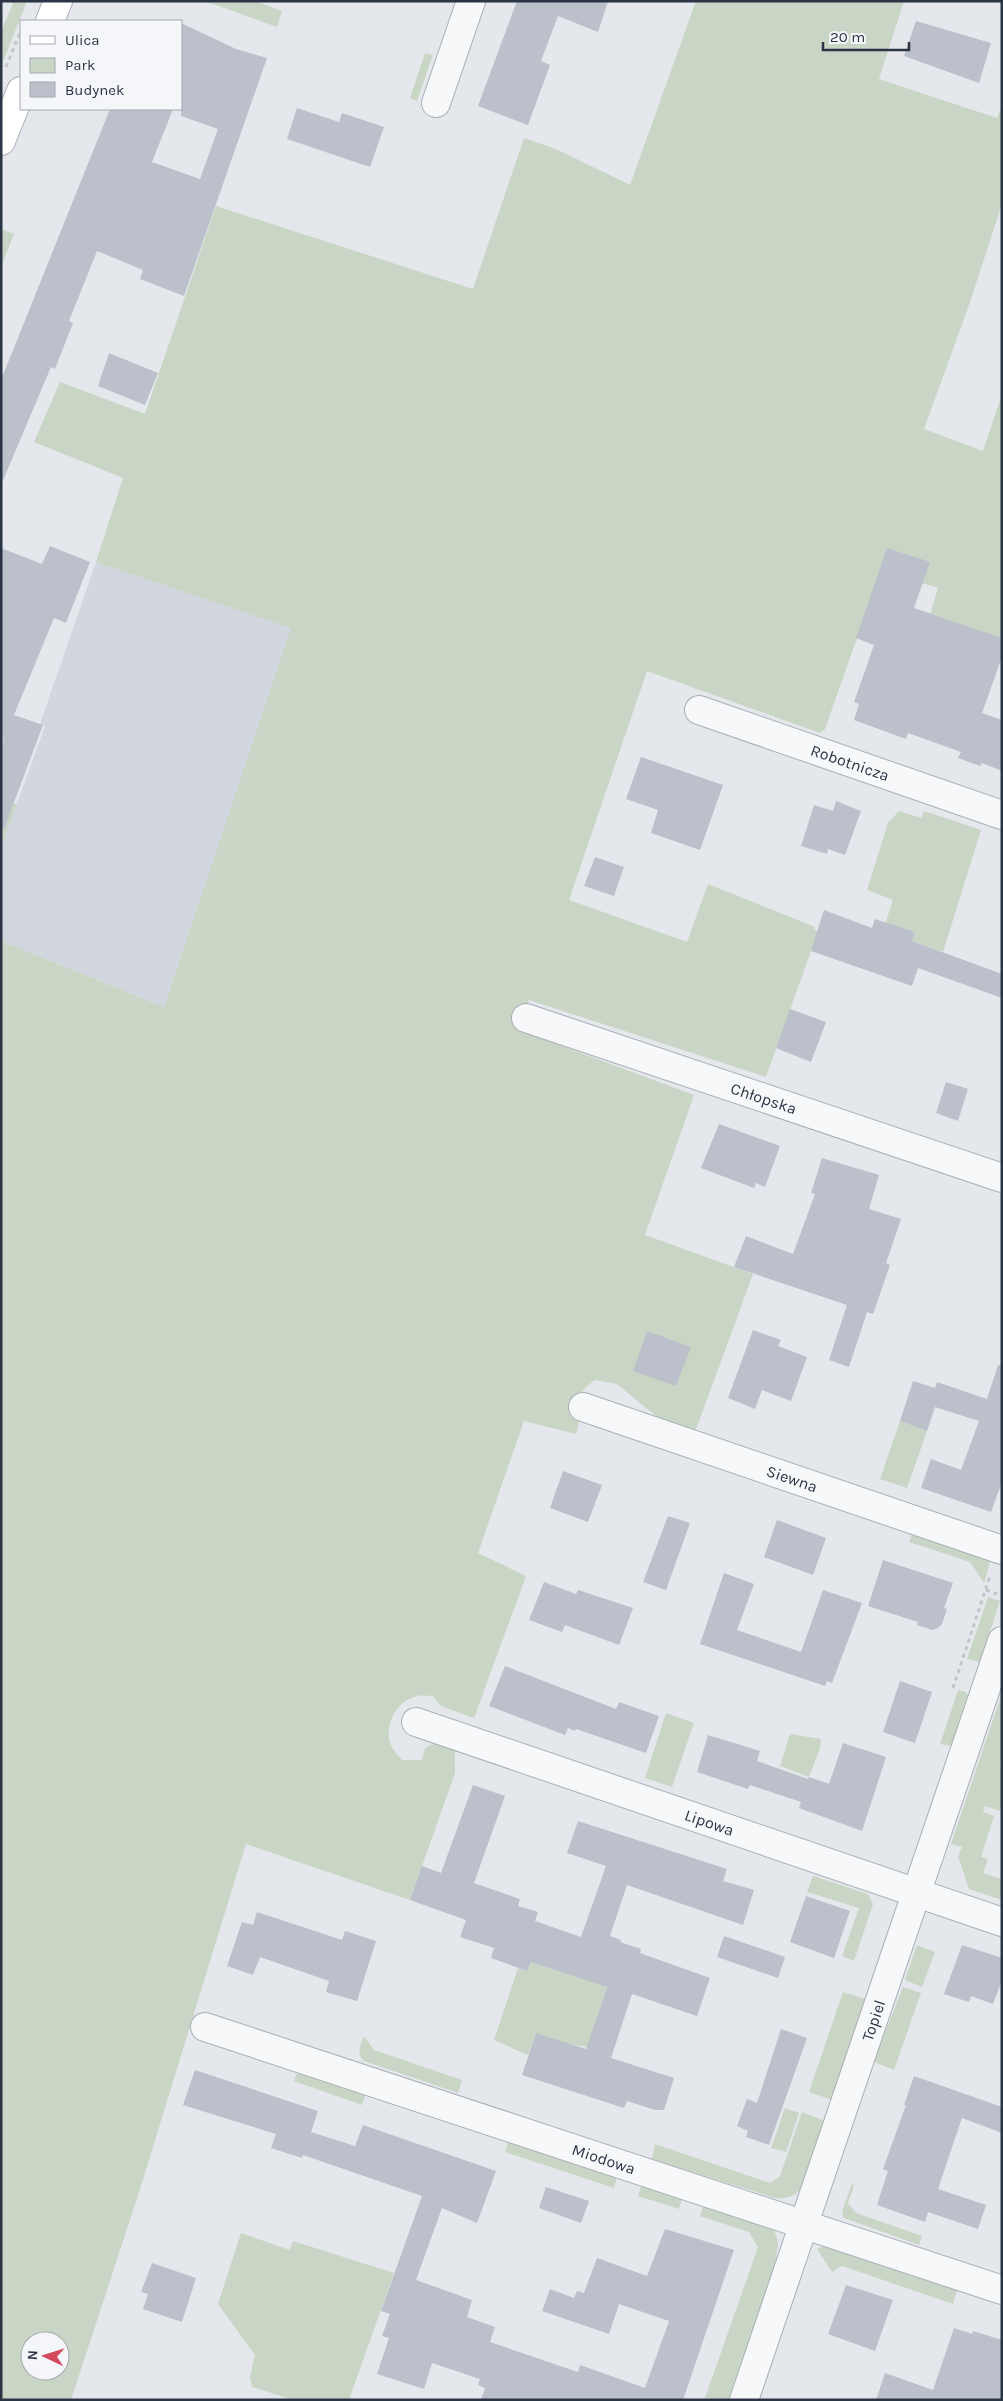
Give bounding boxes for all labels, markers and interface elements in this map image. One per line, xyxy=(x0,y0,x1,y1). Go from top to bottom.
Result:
legend xyxy=(20,20,182,110)
scale bar xyxy=(823,20,909,52)
text: 20 m xyxy=(830,28,865,46)
text: Ulica xyxy=(65,31,99,49)
text: Park xyxy=(65,56,95,74)
text: Budynek xyxy=(65,81,124,99)
street label: Robotnicza xyxy=(808,740,892,785)
street label: Chłopska xyxy=(728,1079,799,1118)
street label: Siewna xyxy=(764,1461,820,1496)
street label: Lipowa xyxy=(682,1805,736,1840)
street label: Topiel xyxy=(858,1997,889,2044)
street label: Miodowa xyxy=(570,2140,638,2178)
north arrow xyxy=(20,2331,70,2381)
text: N xyxy=(24,2350,41,2361)

